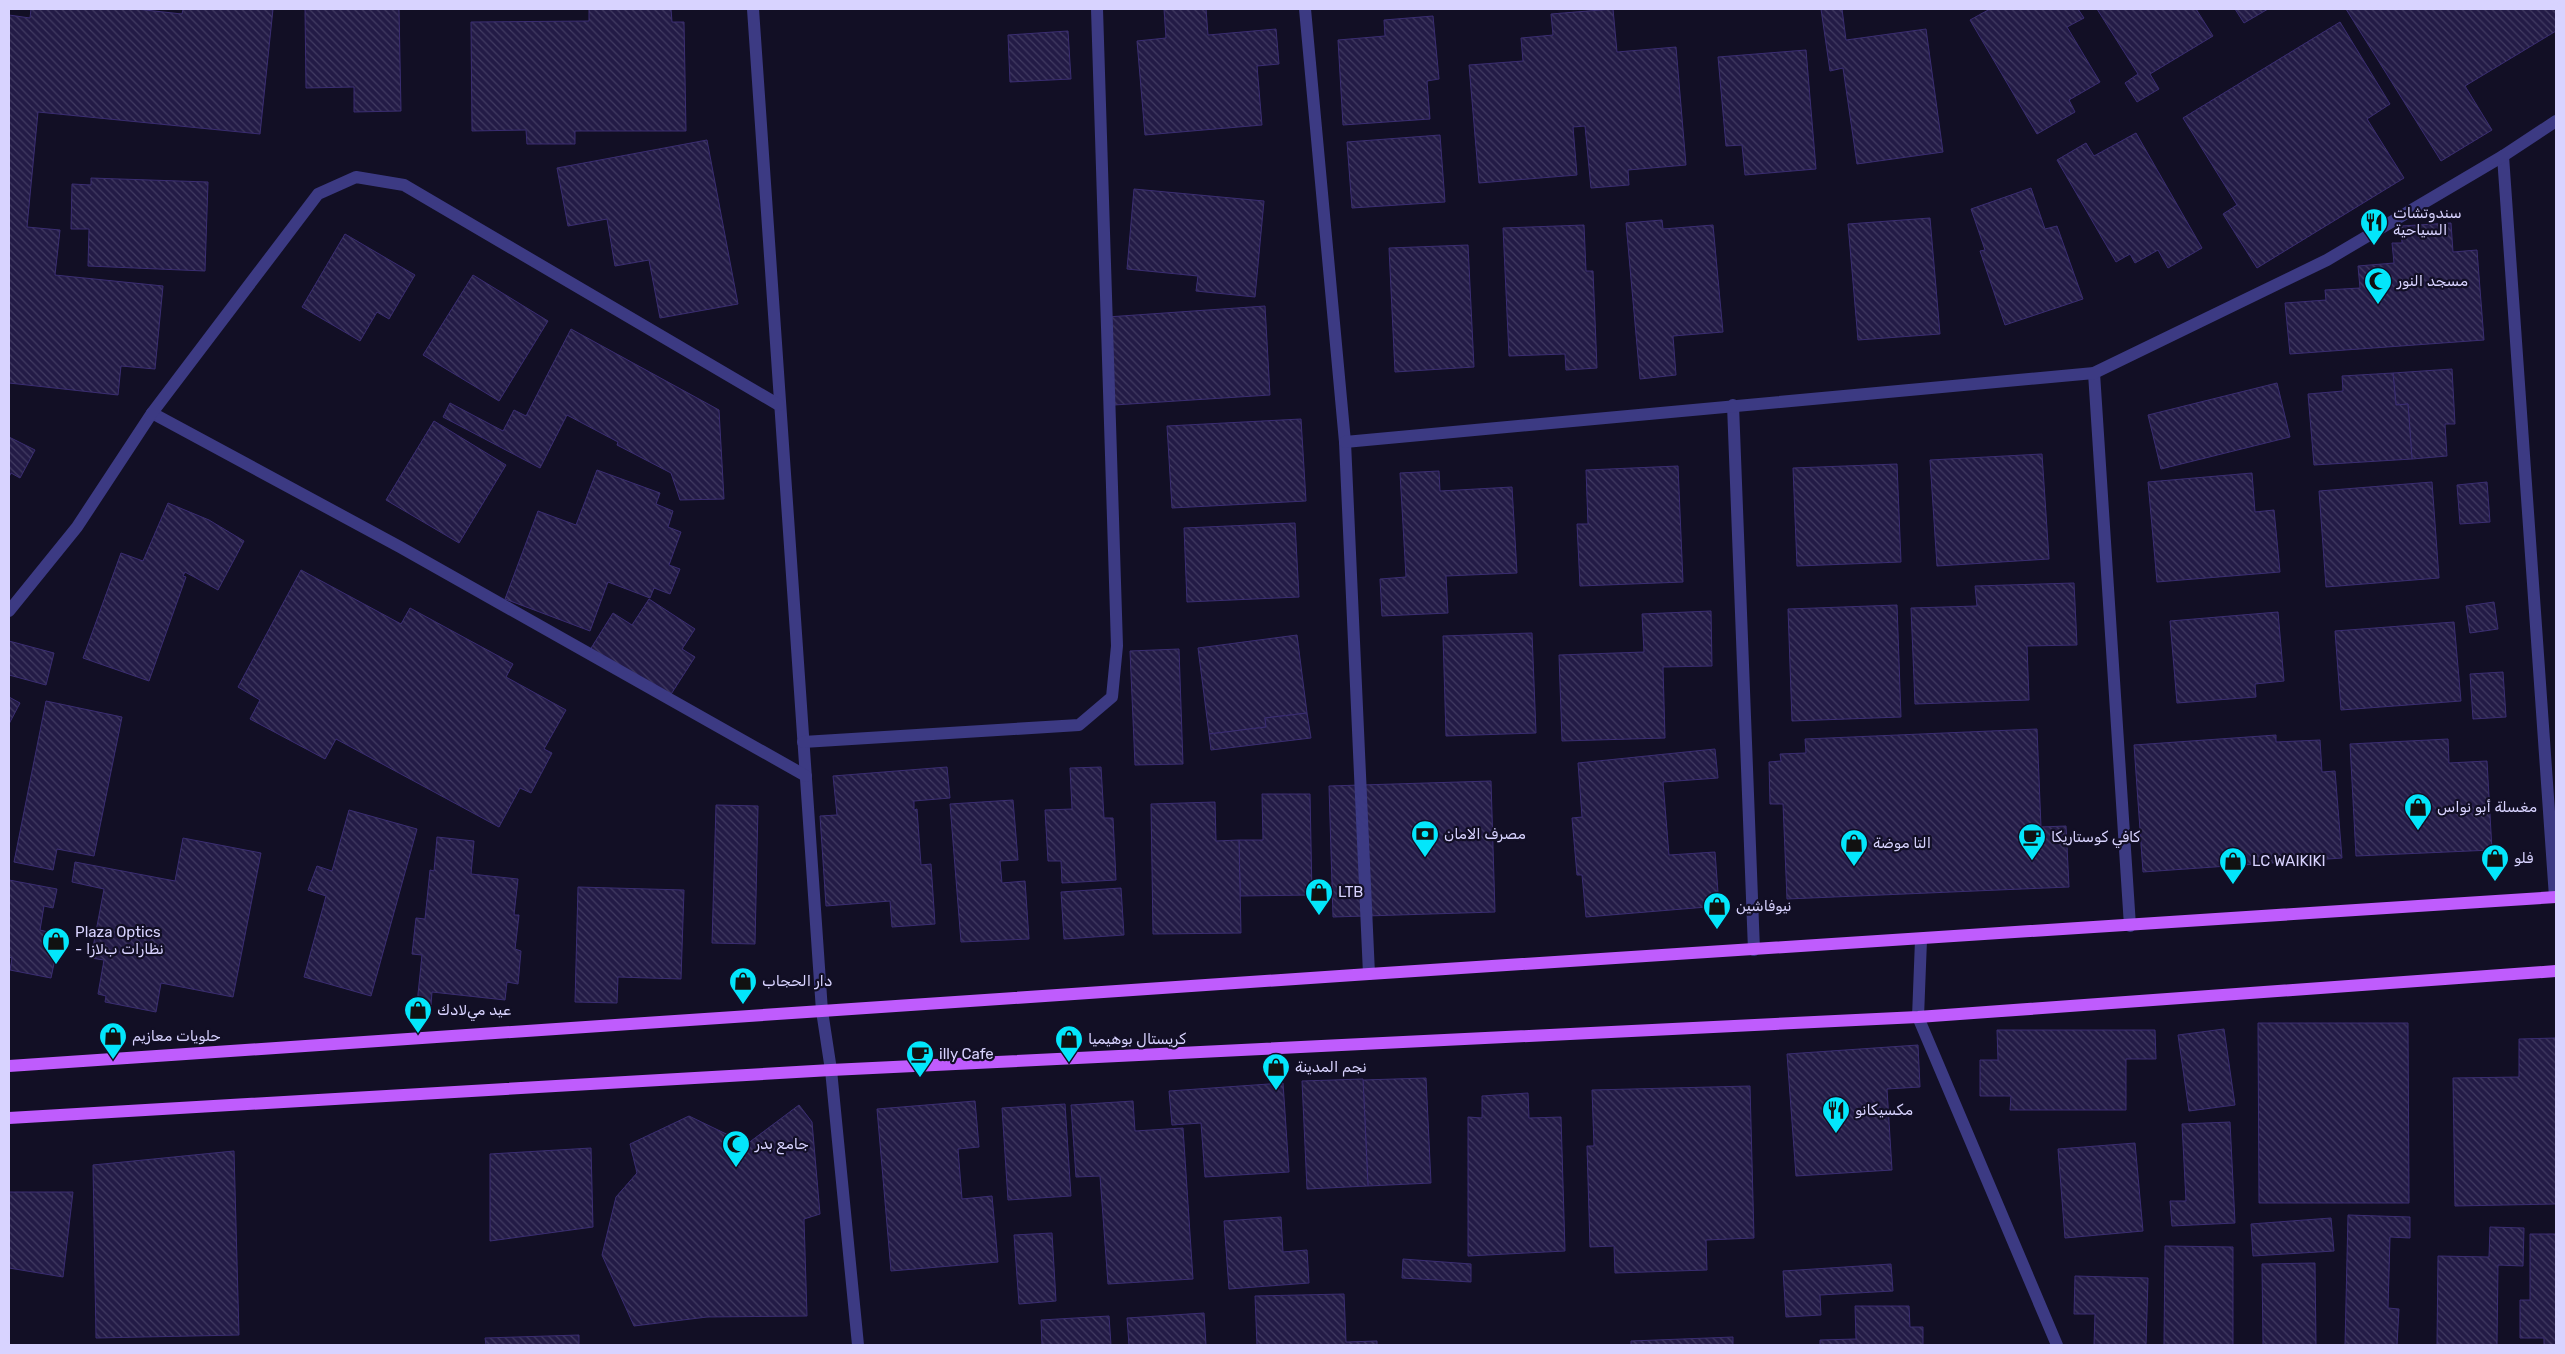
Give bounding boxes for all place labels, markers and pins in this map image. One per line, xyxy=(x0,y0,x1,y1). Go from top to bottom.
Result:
place label: سندوتشات السياحية xyxy=(2393,204,2462,239)
restaurant icon: سندوتشات السياحية xyxy=(2359,207,2389,246)
mosque icon: مسجد النور xyxy=(2363,266,2393,305)
place label: مسجد النور xyxy=(2396,272,2468,290)
shop icon: مغسلة أبو نواس xyxy=(2403,792,2433,831)
place label: مغسلة أبو نواس xyxy=(2437,798,2537,816)
bank icon: مصرف الامان xyxy=(1410,819,1440,858)
cafe icon: كافي كوستاريكا xyxy=(2017,822,2047,861)
place label: مصرف الامان xyxy=(1444,825,1526,843)
shop icon: التا موضة xyxy=(1839,828,1869,867)
place label: كافي كوستاريكا xyxy=(2051,828,2140,849)
place label: التا موضة xyxy=(1873,834,1931,852)
shop icon: فلو xyxy=(2480,843,2510,882)
shop icon: LC WAIKIKI xyxy=(2218,846,2248,885)
place label: فلو xyxy=(2514,849,2533,867)
place label: LC WAIKIKI xyxy=(2252,852,2326,870)
shop icon: LTB xyxy=(1304,877,1334,916)
place label: LTB xyxy=(1338,883,1363,901)
shop icon: نيوفاشين xyxy=(1702,891,1732,930)
place label: نيوفاشين xyxy=(1736,897,1792,915)
place label: Plaza Optics - نظارات بﻻزا xyxy=(75,923,164,958)
shop icon: Plaza Optics - نظارات بﻻزا xyxy=(41,926,71,965)
shop icon: دار الحجاب xyxy=(728,966,758,1005)
place label: دار الحجاب xyxy=(762,972,832,990)
shop icon: عيد ميﻻدك xyxy=(403,995,433,1034)
place label: عيد ميﻻدك xyxy=(437,1001,511,1022)
shop icon: حلويات معازيم xyxy=(98,1021,128,1060)
shop icon: كريستال بوهيميا xyxy=(1054,1024,1084,1063)
place label: حلويات معازيم xyxy=(132,1027,221,1046)
place label: كريستال بوهيميا xyxy=(1088,1030,1186,1048)
cafe icon: illy Cafe xyxy=(905,1039,935,1078)
place label: illy Cafe xyxy=(939,1045,994,1063)
shop icon: نجم المدينة xyxy=(1261,1052,1291,1091)
place label: نجم المدينة xyxy=(1295,1058,1367,1077)
restaurant icon: مكسيكانو xyxy=(1821,1095,1851,1134)
place label: مكسيكانو xyxy=(1855,1101,1913,1119)
mosque icon: جامع بدر xyxy=(721,1129,751,1168)
place label: جامع بدر xyxy=(754,1135,809,1155)

